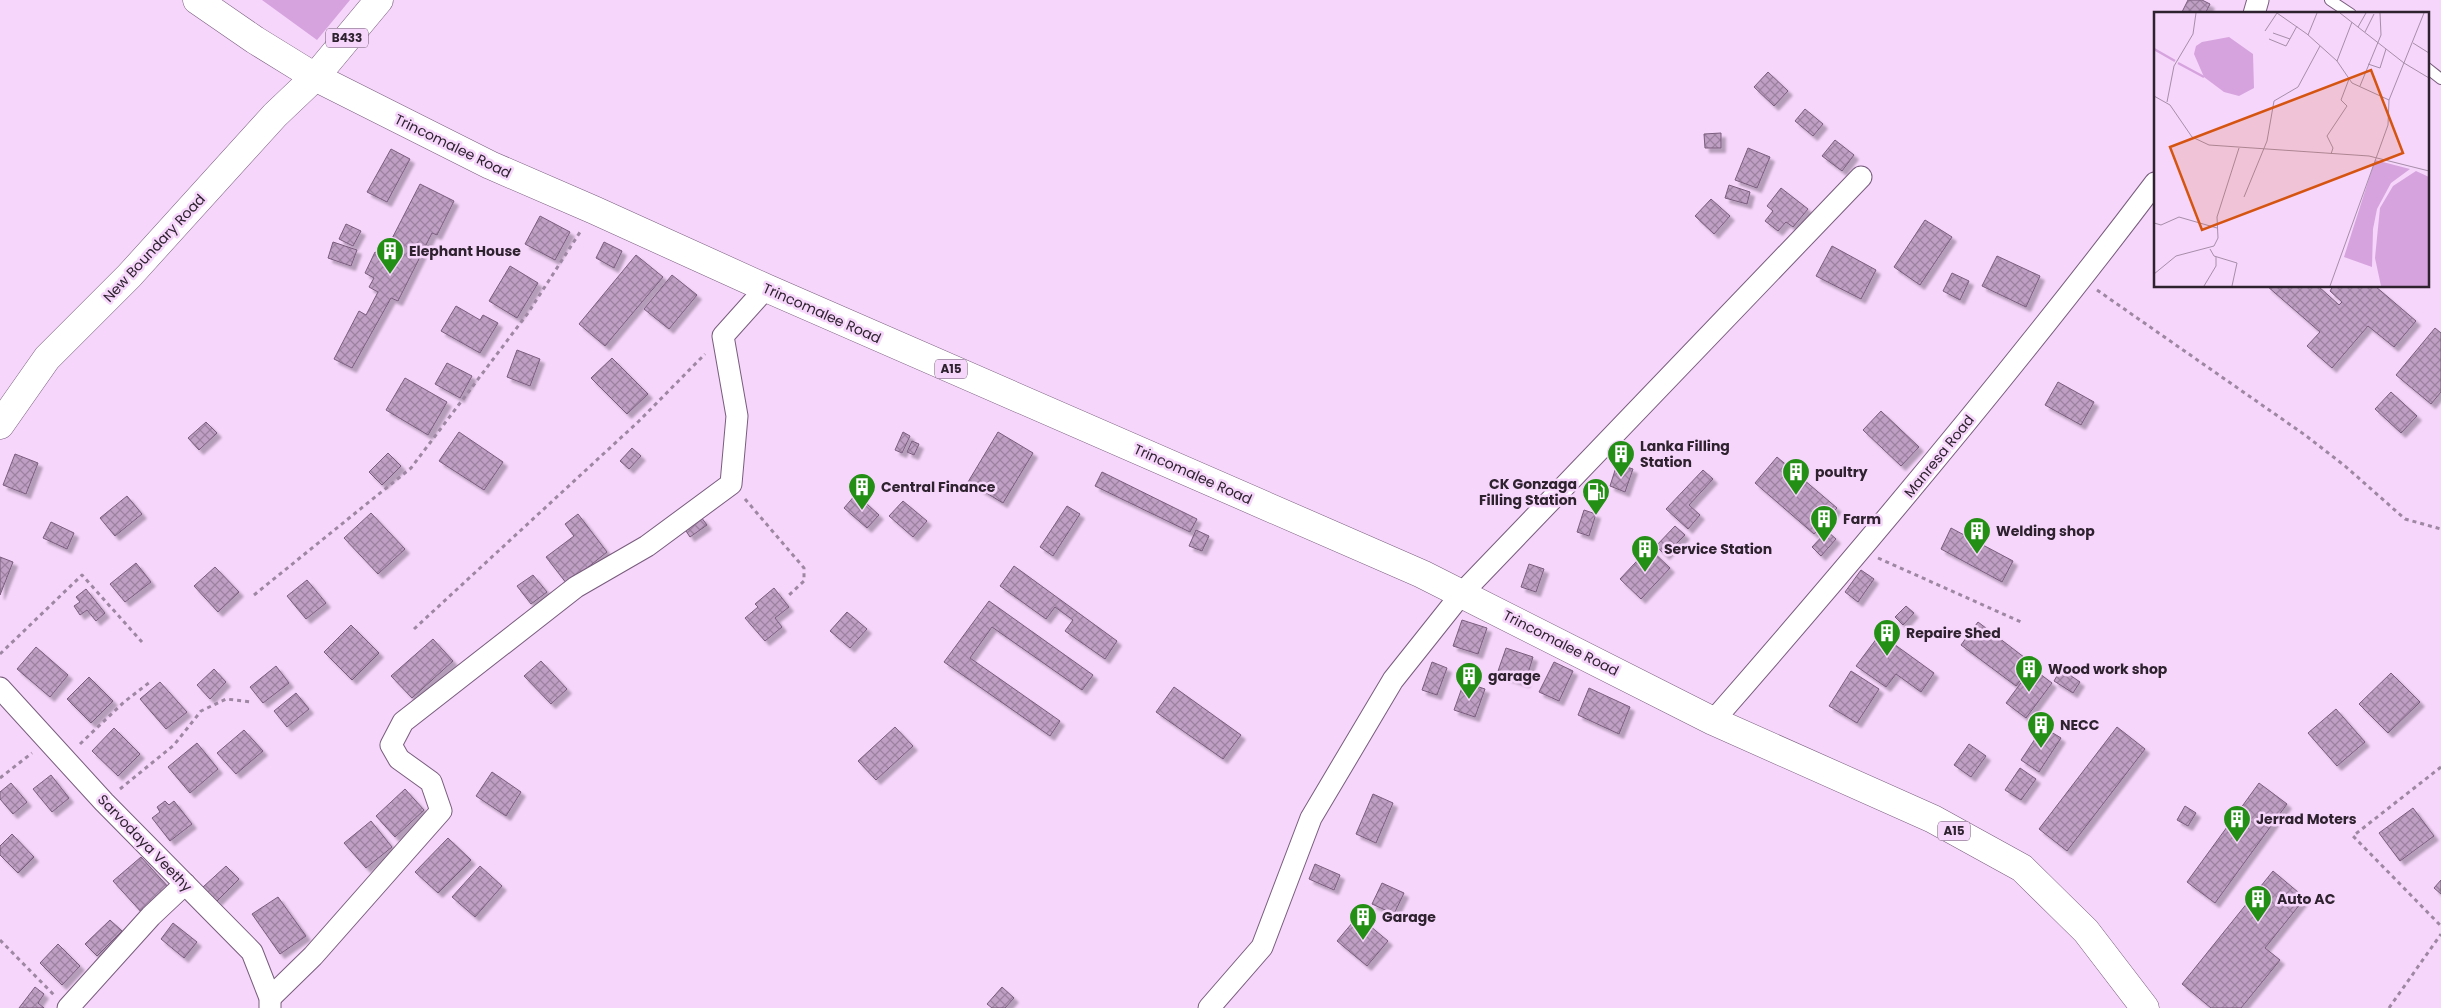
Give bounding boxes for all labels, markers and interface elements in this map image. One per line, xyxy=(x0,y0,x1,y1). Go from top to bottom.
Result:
inset map xyxy=(2154,12,2428,288)
road number: B433 xyxy=(326,28,368,48)
street label: Trincomalee Road xyxy=(391,109,515,183)
street label: New Boundary Road xyxy=(98,189,210,307)
building icon: Elephant House xyxy=(375,236,405,275)
place label: Elephant House xyxy=(409,241,521,261)
street label: Trincomalee Road xyxy=(760,278,884,348)
road number: A15 xyxy=(935,359,967,378)
street label: Manresa Road xyxy=(1899,410,1979,502)
place label: Lanka Filling Station xyxy=(1640,436,1730,472)
street label: Trincomalee Road xyxy=(1131,439,1255,509)
building icon: Lanka Filling Station xyxy=(1606,439,1636,478)
building icon: poultry xyxy=(1781,457,1811,496)
place label: poultry xyxy=(1815,462,1868,482)
building icon: Central Finance xyxy=(847,472,877,511)
place label: CK Gonzaga Filling Station xyxy=(1479,474,1577,510)
place label: Central Finance xyxy=(881,477,996,497)
fuel station icon: CK Gonzaga Filling Station xyxy=(1581,477,1611,516)
building icon: Farm xyxy=(1809,504,1839,543)
place label: Farm xyxy=(1843,509,1881,529)
building icon: Welding shop xyxy=(1962,516,1992,555)
place label: Welding shop xyxy=(1996,521,2095,541)
building icon: Service Station xyxy=(1630,534,1660,573)
place label: Service Station xyxy=(1664,539,1772,559)
street label: Trincomalee Road xyxy=(1500,605,1622,681)
building icon: Repaire Shed xyxy=(1872,618,1902,657)
place label: Repaire Shed xyxy=(1906,623,2001,643)
building icon: Wood work shop xyxy=(2014,654,2044,693)
place label: Wood work shop xyxy=(2048,659,2168,679)
building icon: garage xyxy=(1454,661,1484,700)
place label: garage xyxy=(1488,666,1541,686)
building icon: NECC xyxy=(2026,710,2056,749)
place label: NECC xyxy=(2060,715,2100,735)
street label: Sarvodaya Veethy xyxy=(93,790,197,896)
building icon: Jerrad Moters xyxy=(2222,804,2252,843)
place label: Jerrad Moters xyxy=(2256,809,2357,829)
road number: A15 xyxy=(1938,821,1970,840)
building icon: Auto AC xyxy=(2243,884,2273,923)
place label: Auto AC xyxy=(2277,889,2336,909)
building icon: Garage xyxy=(1348,902,1378,941)
place label: Garage xyxy=(1382,907,1436,927)

